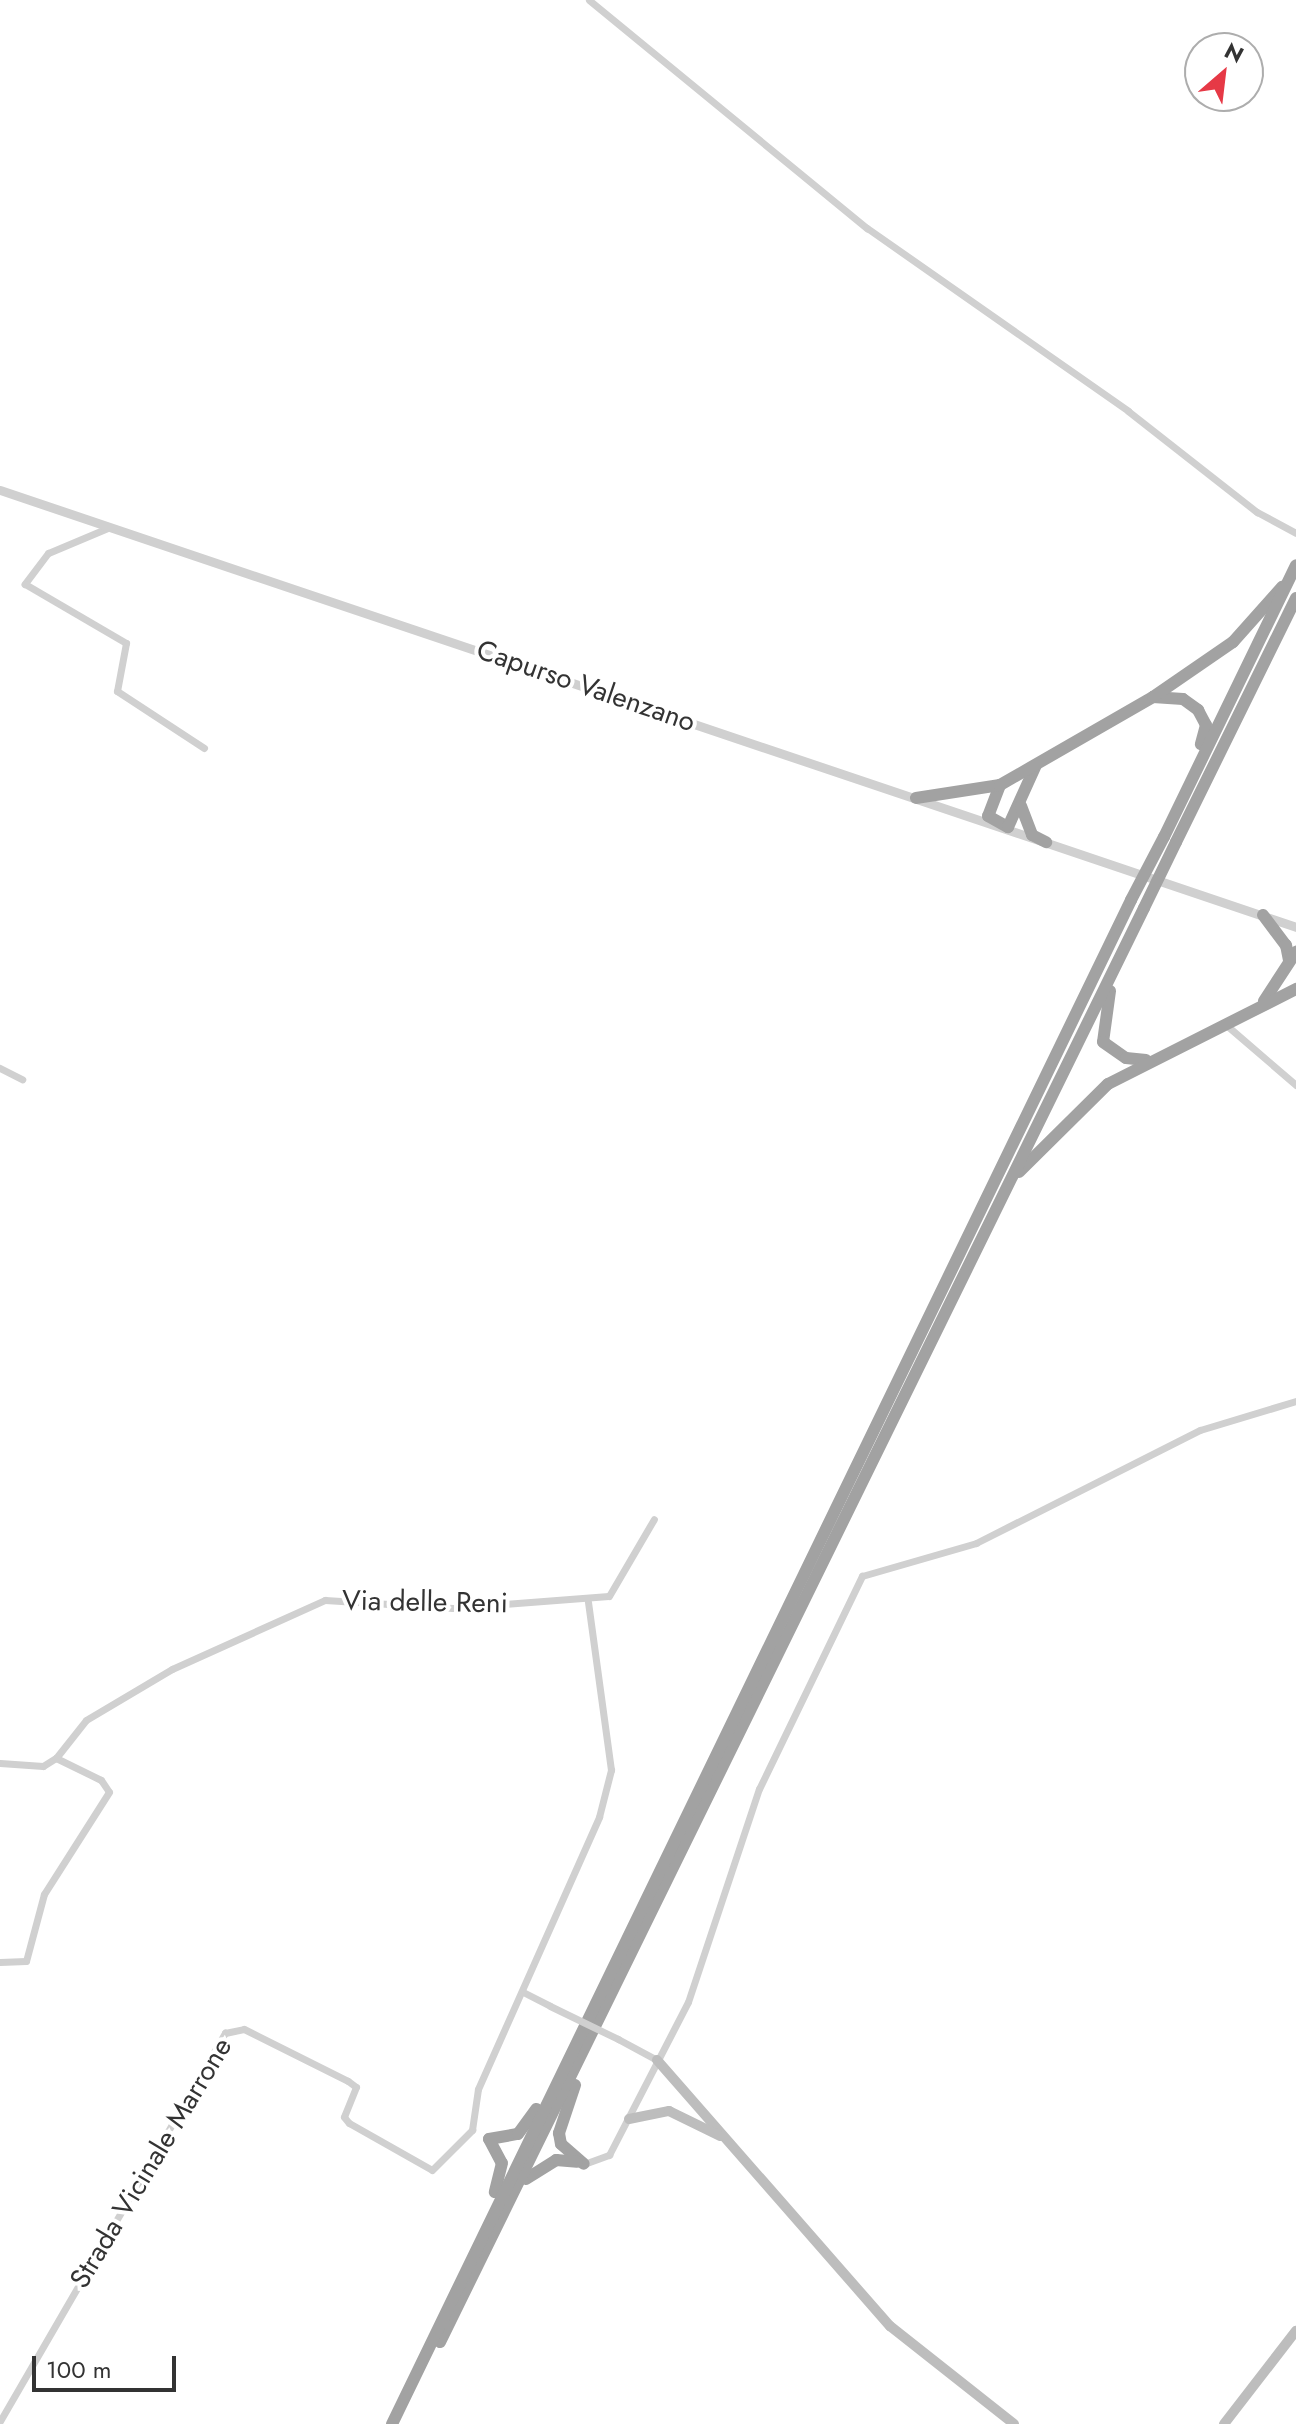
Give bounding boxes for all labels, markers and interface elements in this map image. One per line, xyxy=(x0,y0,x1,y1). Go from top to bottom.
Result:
north arrow xyxy=(1184,32,1264,112)
text: N xyxy=(1219,34,1250,71)
street label: Capurso Valenzano xyxy=(472,633,700,739)
street label: Via delle Reni xyxy=(342,1584,508,1620)
street label: Strada Vicinale Marrone xyxy=(63,2032,239,2294)
scale bar xyxy=(36,2340,180,2390)
text: 100 m xyxy=(46,2352,112,2387)

